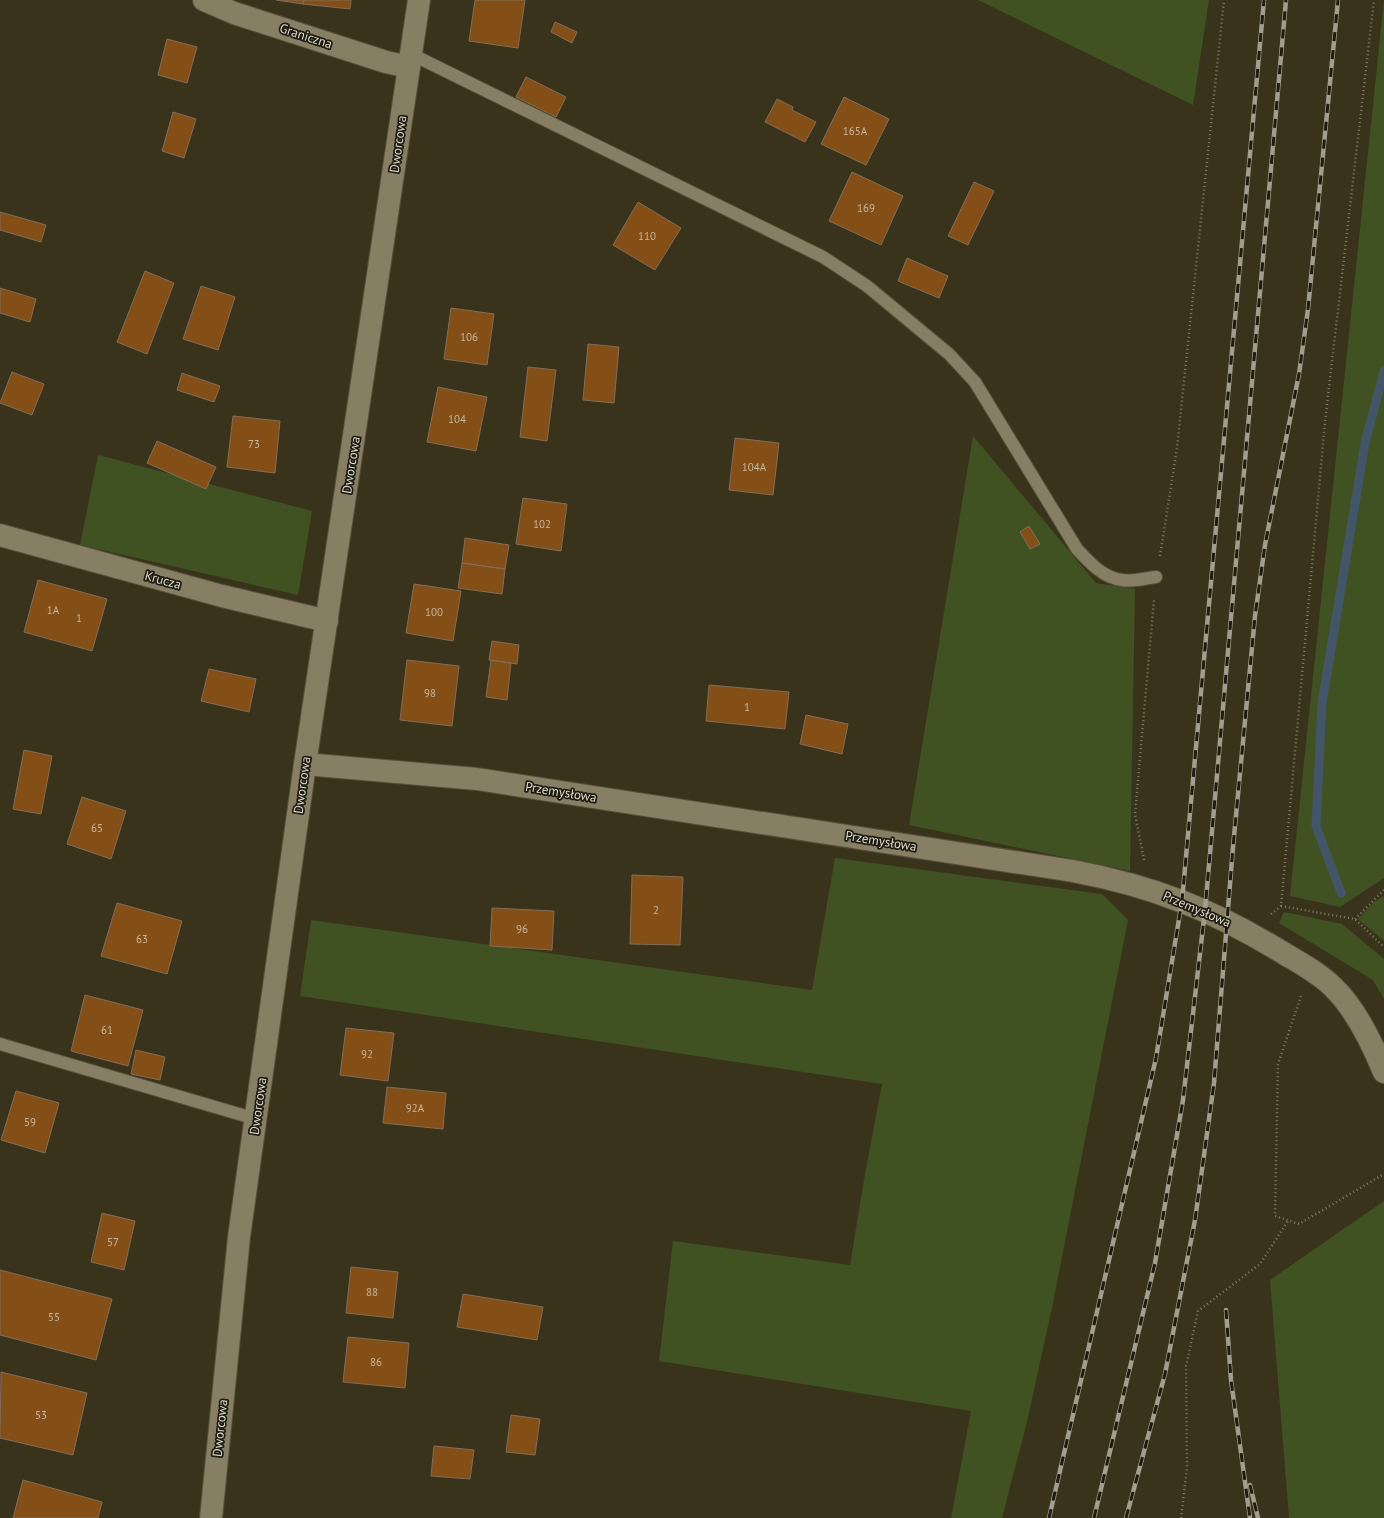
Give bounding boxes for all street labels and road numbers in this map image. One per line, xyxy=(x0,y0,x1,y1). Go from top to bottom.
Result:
street label: Graniczna xyxy=(277,20,335,52)
street label: Dworcowa xyxy=(386,114,410,174)
street label: Dworcowa xyxy=(338,435,364,495)
street label: Krucza xyxy=(143,567,183,593)
street label: Dworcowa xyxy=(290,755,314,815)
street label: Przemysłowa xyxy=(524,778,598,806)
street label: Przemysłowa xyxy=(844,827,918,855)
street label: Przemysłowa xyxy=(1160,887,1234,931)
street label: Dworcowa xyxy=(246,1076,270,1136)
street label: Dworcowa xyxy=(209,1398,231,1458)

